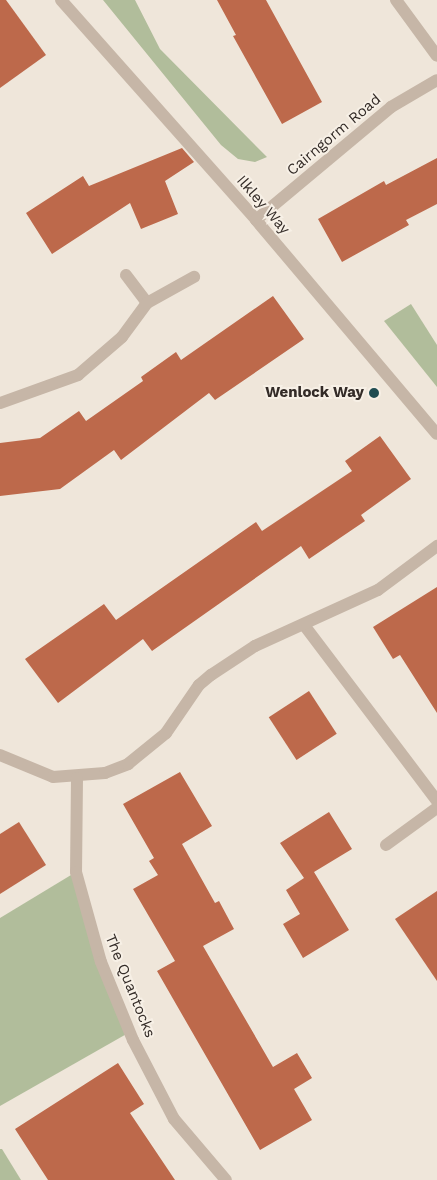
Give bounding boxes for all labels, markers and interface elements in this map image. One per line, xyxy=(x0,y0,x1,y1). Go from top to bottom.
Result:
street label: Cairngorm Road xyxy=(283,90,385,180)
street label: Ilkley Way xyxy=(232,172,294,238)
place label: Wenlock Way xyxy=(265,384,364,402)
marker: Wenlock Way xyxy=(368,387,380,399)
street label: The Quantocks xyxy=(101,932,159,1040)

